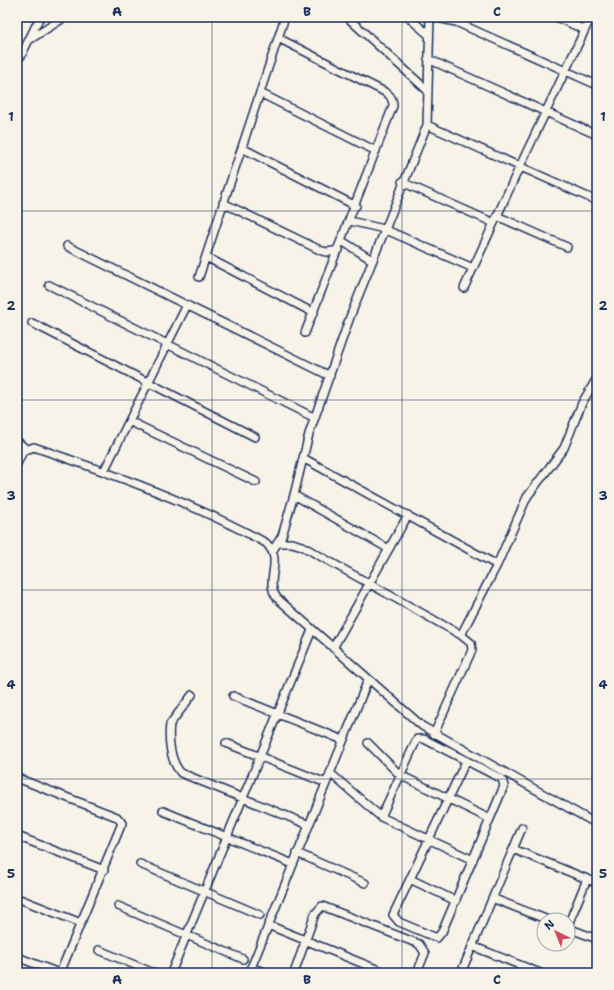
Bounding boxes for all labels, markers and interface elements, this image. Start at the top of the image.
text: A [112,3,122,20]
text: B [303,3,311,20]
text: C [493,3,501,20]
text: 1 [8,108,14,125]
text: 1 [600,108,606,125]
text: 2 [6,297,16,314]
text: 2 [598,297,608,314]
text: 3 [6,487,16,504]
text: 3 [598,487,608,504]
text: 4 [6,676,16,693]
text: 4 [598,676,608,693]
text: 5 [7,865,15,882]
text: 5 [599,865,607,882]
north arrow [536,912,576,952]
text: N [541,916,558,934]
text: A [112,971,122,988]
text: B [303,971,311,988]
text: C [493,971,501,988]

